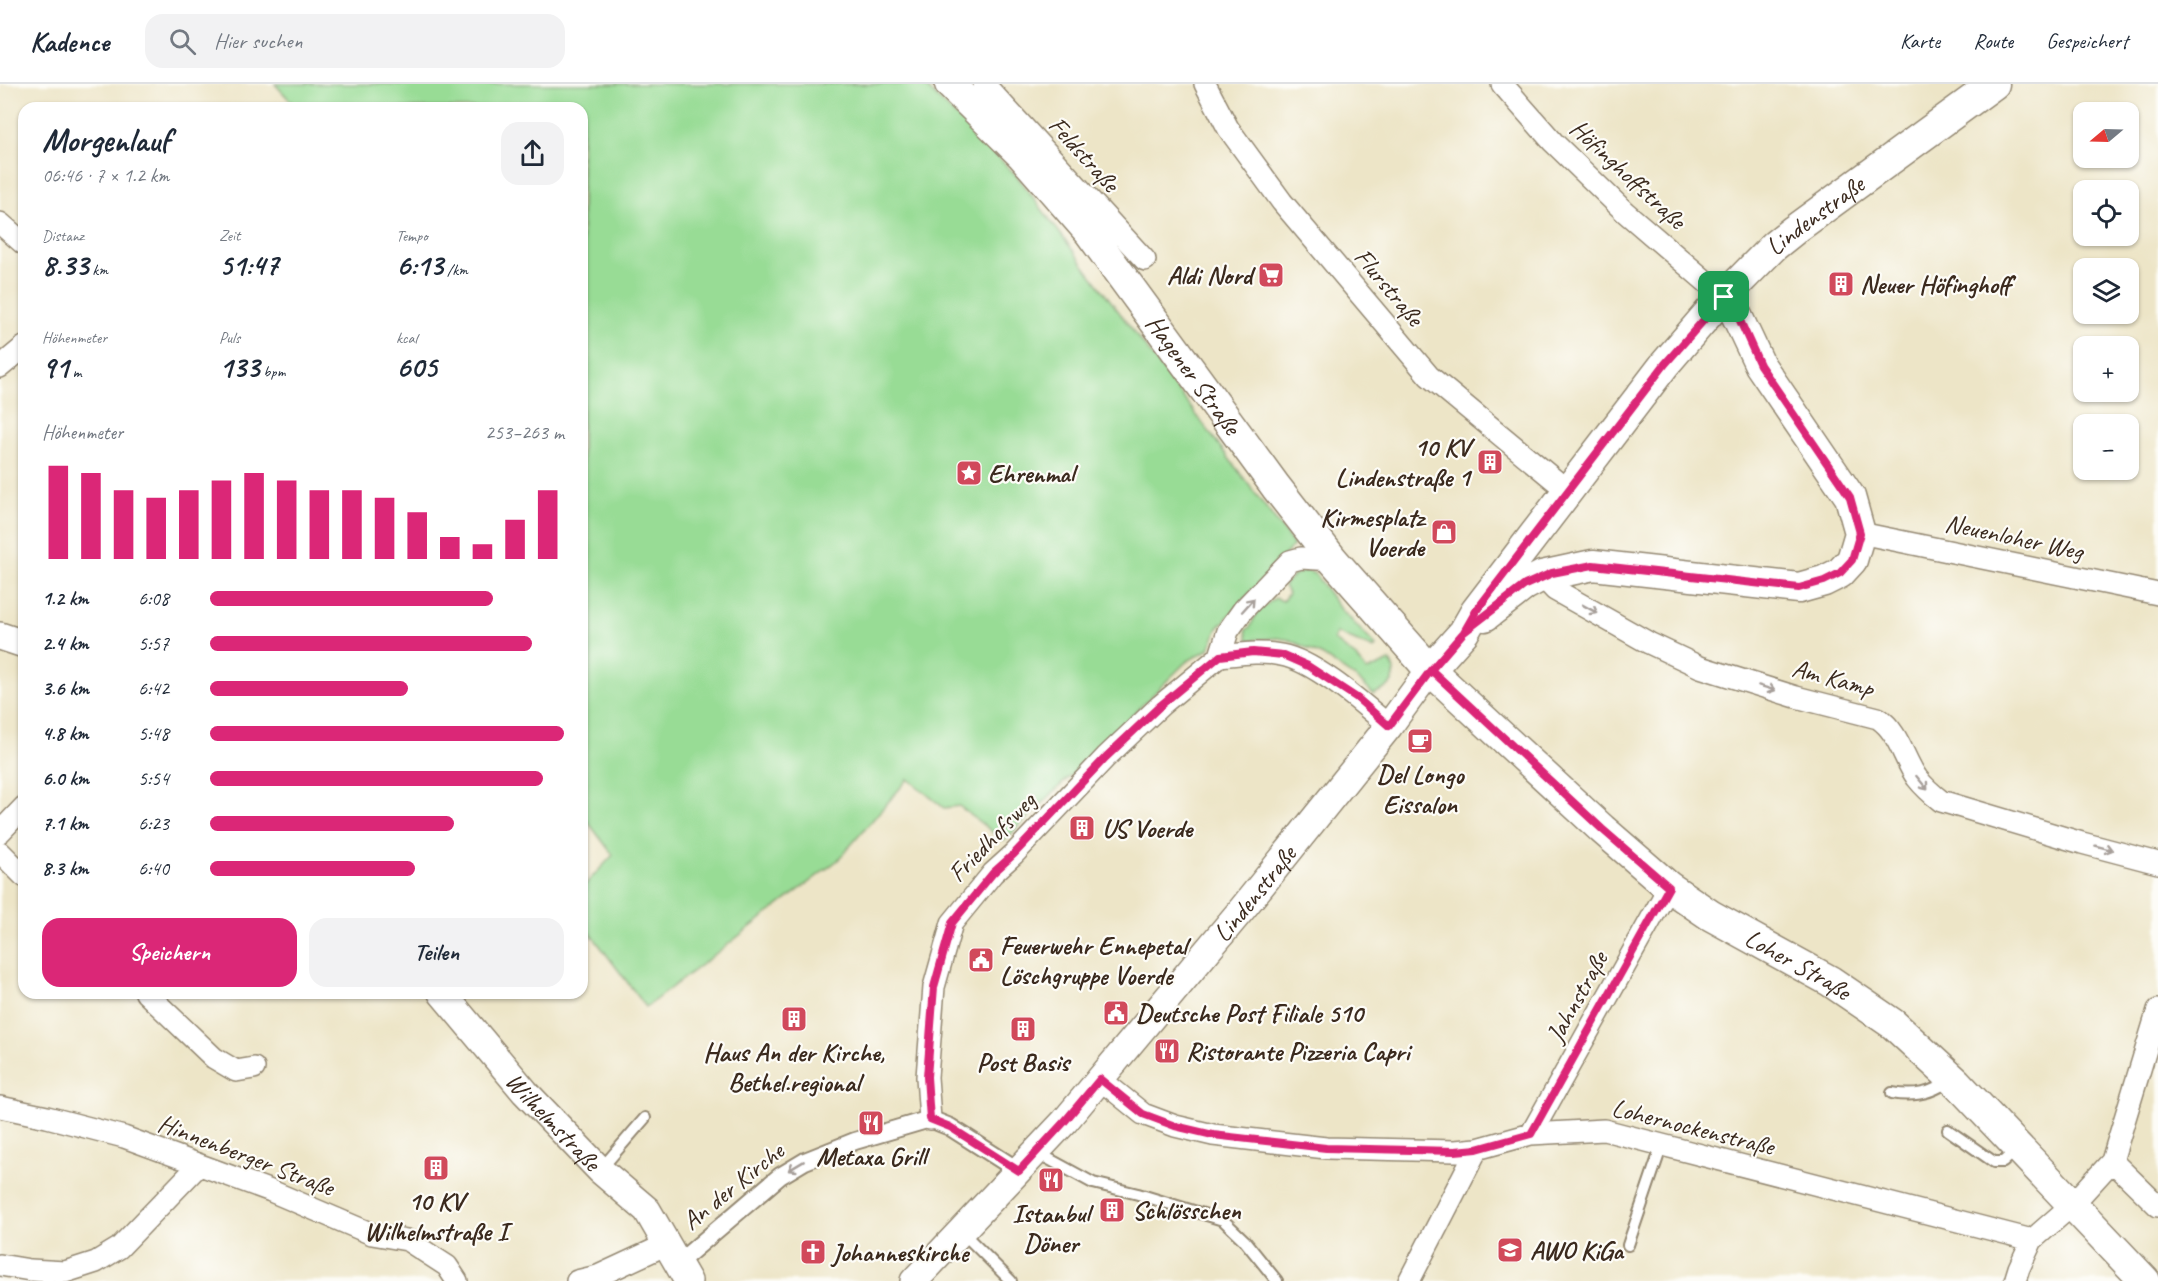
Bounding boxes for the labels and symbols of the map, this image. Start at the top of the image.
north arrow [2073,102,2139,168]
street label: Feldstraße [1041,109,1128,201]
street label: Höfinghoffstraße [1563,112,1695,238]
street label: Lindenstraße [1758,166,1873,262]
street label: Flurstraße [1347,241,1433,335]
place label: Aldi Nord [1167,259,1257,292]
supermarket icon: Aldi Nord [1256,260,1286,290]
place label: Neuer Höfinghoff [1860,268,2017,301]
building icon: Neuer Höfinghoff [1826,269,1856,299]
pin [1698,271,1749,322]
street label: Hagener Straße [1139,308,1250,443]
place label: 10 KV Lindenstraße 1 [1336,431,1476,494]
building icon: 10 KV Lindenstraße 1 [1475,447,1505,477]
place label: Ehrenmal [988,457,1079,490]
place icon: Ehrenmal [954,458,984,488]
place label: Kirmesplatz Voerde [1320,501,1427,564]
street label: Neuenloher Weg [1942,506,2088,568]
shop icon: Kirmesplatz Voerde [1429,517,1459,547]
one-way arrow [1241,598,1255,613]
one-way arrow [1581,603,1598,615]
street label: Am Kamp [1789,651,1879,705]
one-way arrow [1757,683,1776,694]
cafe icon: Del Longo Eissalon [1405,726,1435,756]
place label: Del Longo Eissalon [1377,758,1465,821]
one-way arrow [1916,775,1929,791]
street label: Friedhofsweg [941,784,1044,889]
place label: US Voerde [1102,812,1195,845]
building icon: US Voerde [1067,813,1097,843]
street label: Lindenstraße [1205,837,1305,948]
one-way arrow [2094,843,2113,855]
street label: Loher Straße [1739,921,1860,1009]
place label: Feuerwehr Ennepetal Löschgruppe Voerde [1000,929,1192,992]
street label: Jahnstraße [1538,944,1617,1050]
public building icon: Feuerwehr Ennepetal Löschgruppe Voerde [966,945,996,975]
place label: Deutsche Post Filiale 510 [1136,997,1365,1030]
public building icon: Deutsche Post Filiale 510 [1101,998,1131,1028]
building icon: Haus An der Kirche, Bethel.regional [779,1004,809,1034]
building icon: Post Basis [1008,1014,1038,1044]
place label: Ristorante Pizzeria Capri [1186,1035,1413,1068]
place label: Haus An der Kirche, Bethel.regional [703,1036,885,1099]
restaurant icon: Ristorante Pizzeria Capri [1152,1036,1182,1066]
place label: Post Basis [977,1046,1072,1079]
street label: Wilhelmstraße [499,1065,610,1180]
street label: Lohernockenstraße [1609,1091,1780,1164]
street label: Hinnenberger Straße [153,1106,341,1205]
restaurant icon: Metaxa Grill [856,1108,886,1138]
street label: An der Kirche [675,1134,792,1237]
place label: Metaxa Grill [816,1140,930,1173]
building icon: 10 KV Wilhelmstraße I [421,1153,451,1183]
one-way arrow [788,1161,805,1173]
restaurant icon: Istanbul Döner [1036,1165,1066,1195]
place label: 10 KV Wilhelmstraße I [364,1185,514,1248]
place label: Schlösschen [1132,1194,1242,1227]
building icon: Schlösschen [1097,1195,1127,1225]
place label: Istanbul Döner [1012,1197,1094,1260]
place label: AWO KiGa [1530,1234,1625,1267]
school or university icon: AWO KiGa [1495,1235,1525,1265]
place label: Johanneskirche [830,1236,971,1269]
church icon: Johanneskirche [798,1237,828,1267]

